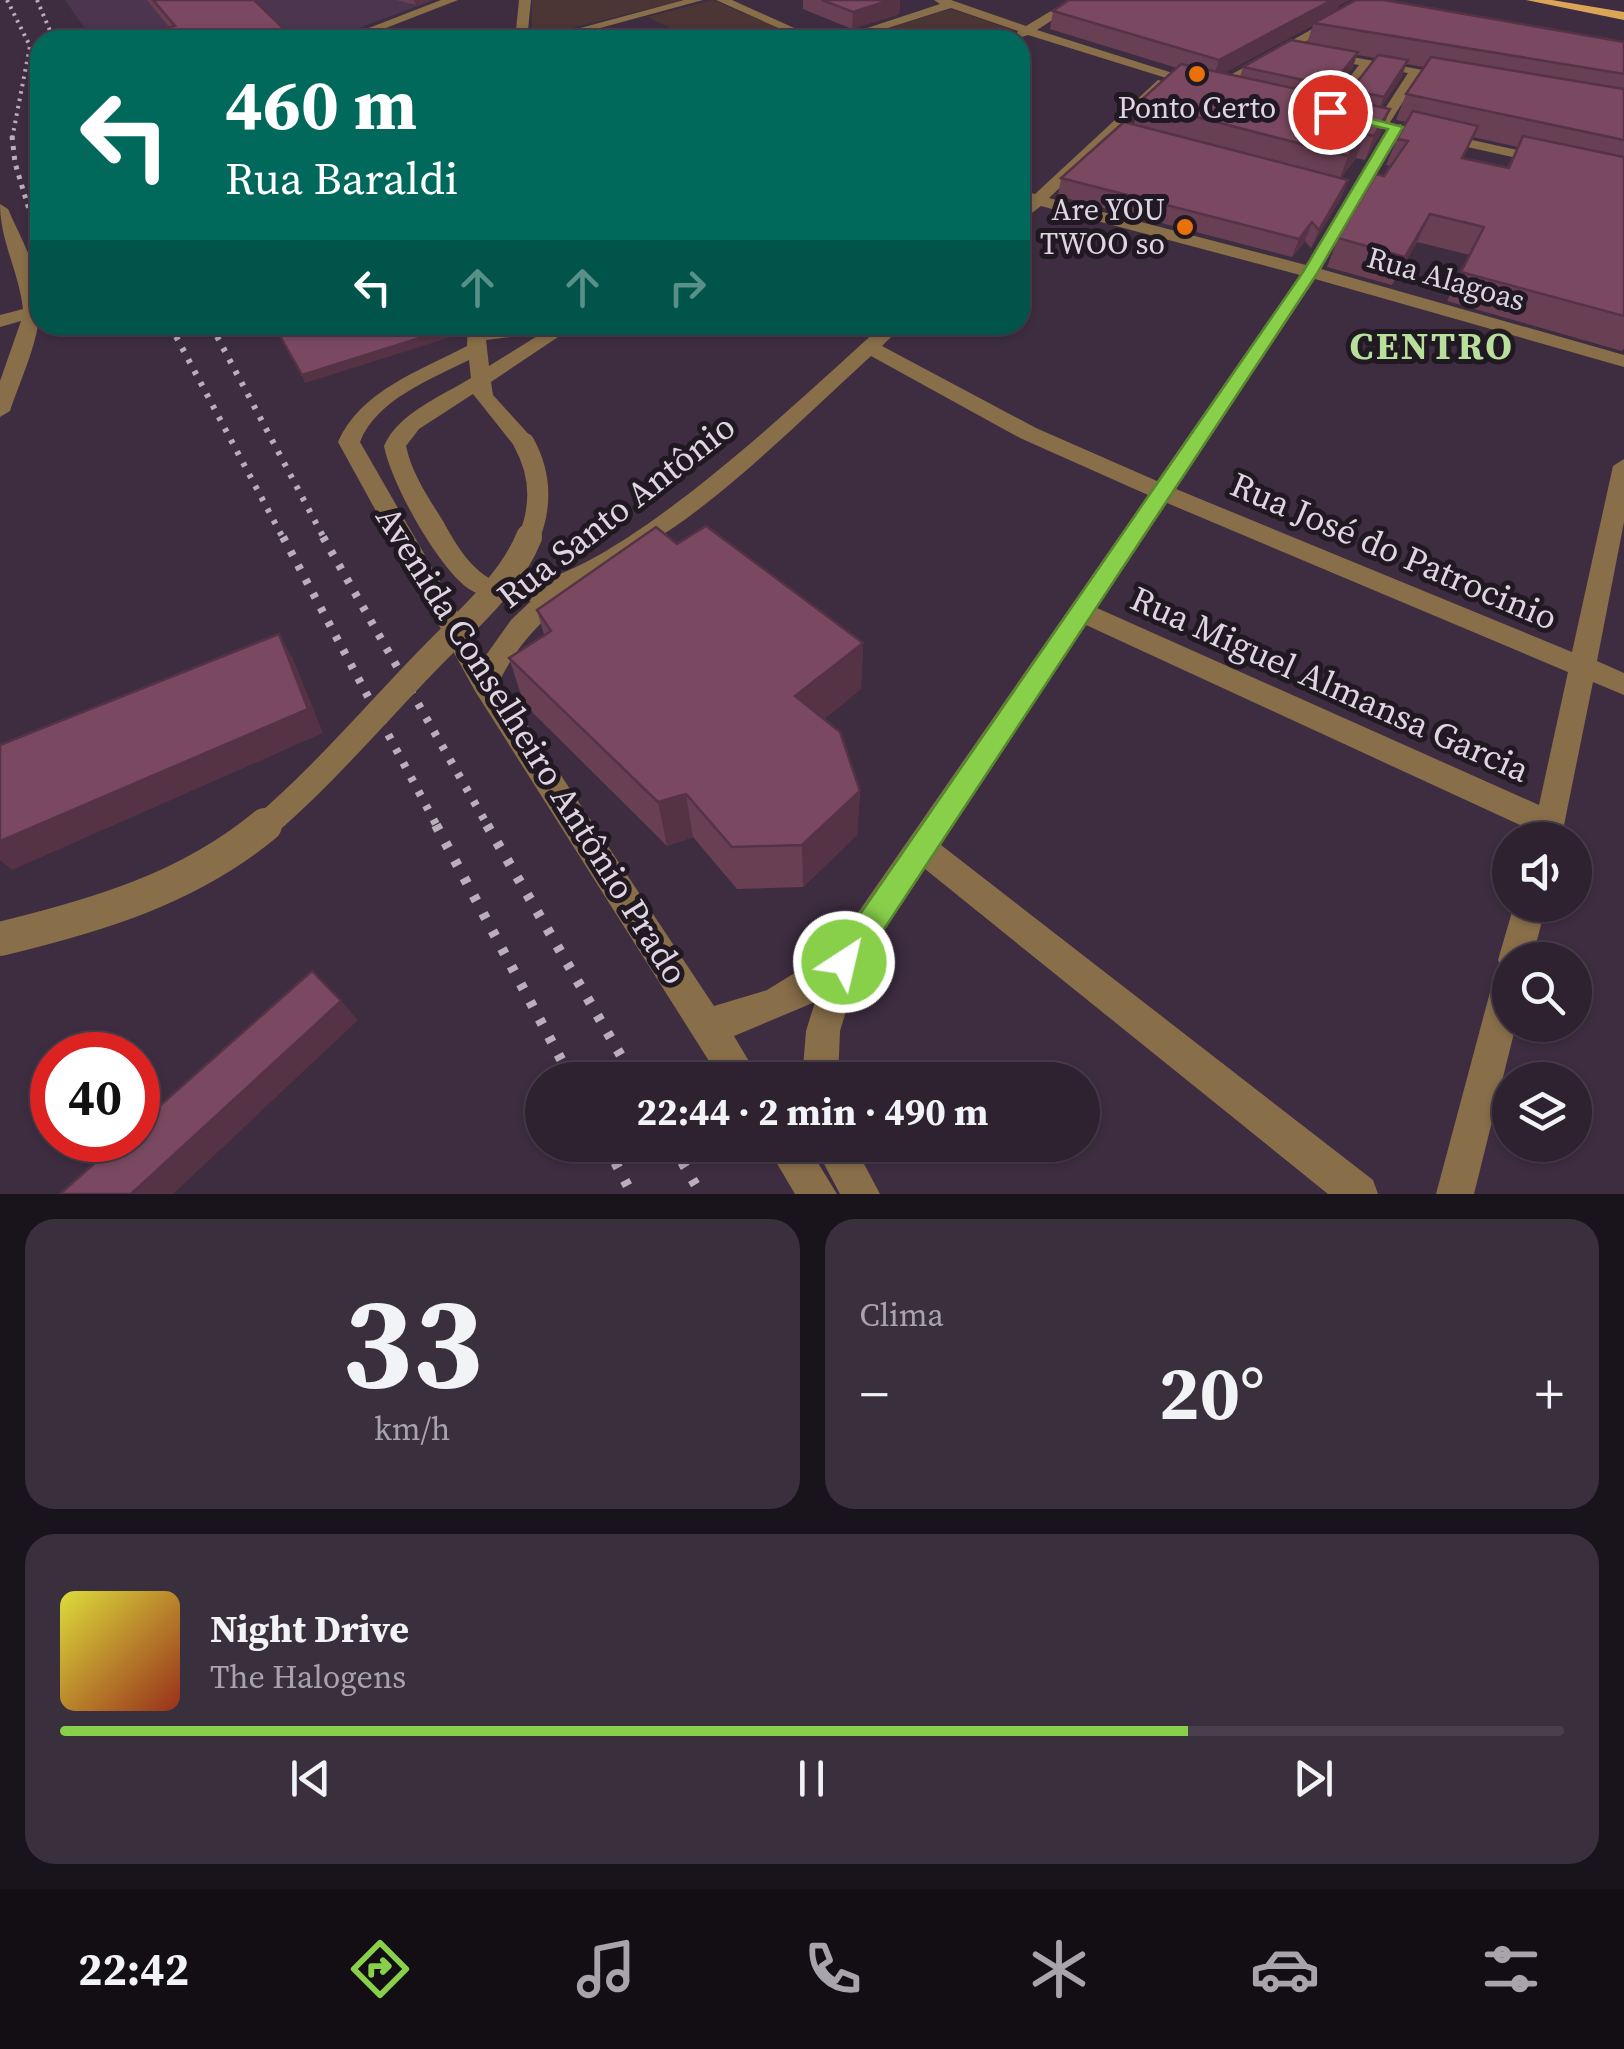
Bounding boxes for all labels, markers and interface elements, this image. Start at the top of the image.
text: 460 m [225,56,417,152]
marker: Ponto Certo [1186,63,1208,85]
icon: left [60,70,190,200]
pin [1288,70,1373,155]
icon: arrive [1303,85,1358,140]
place label: Ponto Certo [1118,87,1276,128]
text: Rua Baraldi [225,147,458,209]
place label: Are YOU TWOO so [1040,189,1165,264]
marker: Are YOU TWOO so [1174,216,1196,238]
street label: Rua Alagoas [1362,236,1530,321]
icon: left [345,260,400,315]
icon: ahead [450,260,505,315]
icon: ahead [555,260,610,315]
icon: right [660,260,715,315]
district label: CENTRO [1350,320,1514,372]
street label: Rua Santo Antônio [487,403,745,619]
street label: Rua José do Patrocinio [1223,460,1565,642]
street label: Avenida Conselheiro Antônio Prado [365,497,699,993]
street label: Rua Miguel Almansa Garcia [1123,574,1537,794]
map controls [1492,822,1592,1162]
button: sound [1492,822,1592,922]
position arrow [792,910,896,1014]
button: search [1492,942,1592,1042]
speed limit sign: 40 [30,1032,160,1162]
button: layers [1492,1062,1592,1162]
text: 22:44 · 2 min · 490 m [636,1086,989,1138]
text: 33 [342,1252,483,1431]
text: Clima [860,1293,944,1337]
text: 20° [1159,1341,1265,1444]
text: − [860,1356,889,1431]
text: + [1535,1356,1564,1431]
text: km/h [374,1407,450,1451]
text: Night Drive [210,1603,409,1655]
text: The Halogens [210,1655,406,1699]
icon: previous [283,1751,338,1806]
icon: pause [784,1751,839,1806]
icon: next [1286,1751,1341,1806]
icon: directions [345,1934,415,2004]
icon: music [571,1934,641,2004]
icon: phone [798,1934,868,2004]
icon: climate [1024,1934,1094,2004]
icon: car [1250,1934,1320,2004]
icon: filters [1476,1934,1546,2004]
text: 22:42 [78,1938,189,2000]

